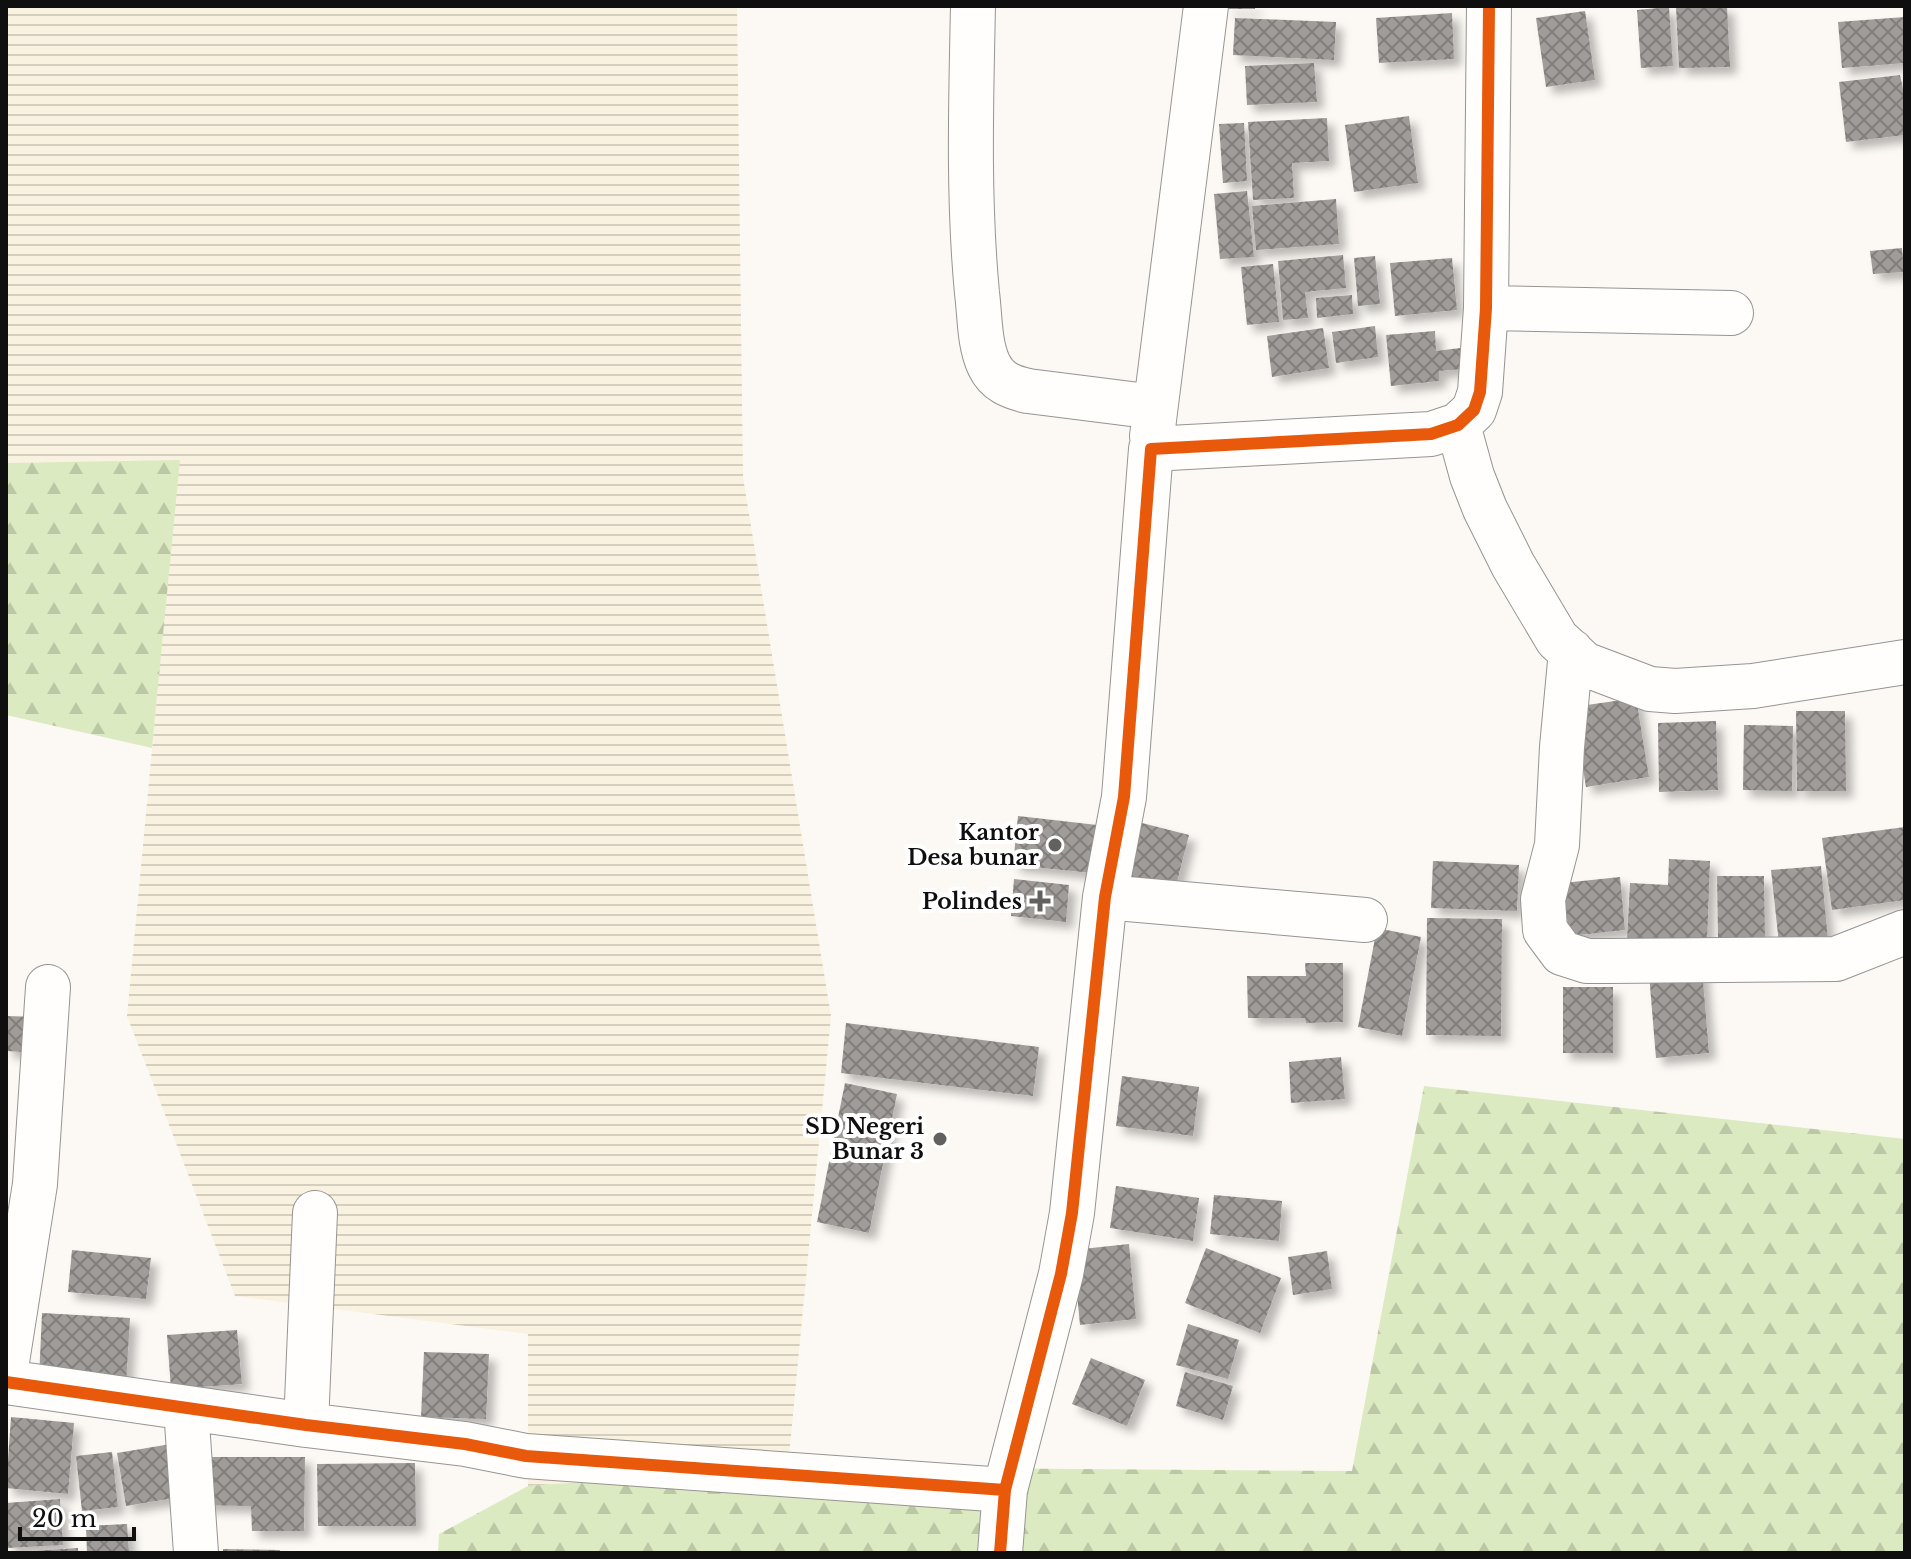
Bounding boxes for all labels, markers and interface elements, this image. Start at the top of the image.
place label: Kantor Desa bunar [907,819,1039,871]
marker: Kantor Desa bunar [1046,836,1064,854]
place label: Polindes [922,888,1022,915]
marker: Polindes [1029,890,1051,912]
place label: SD Negeri Bunar 3 [805,1113,924,1165]
marker: SD Negeri Bunar 3 [931,1130,949,1148]
scale bar [20,1491,134,1541]
text: 20 m [32,1504,97,1533]

